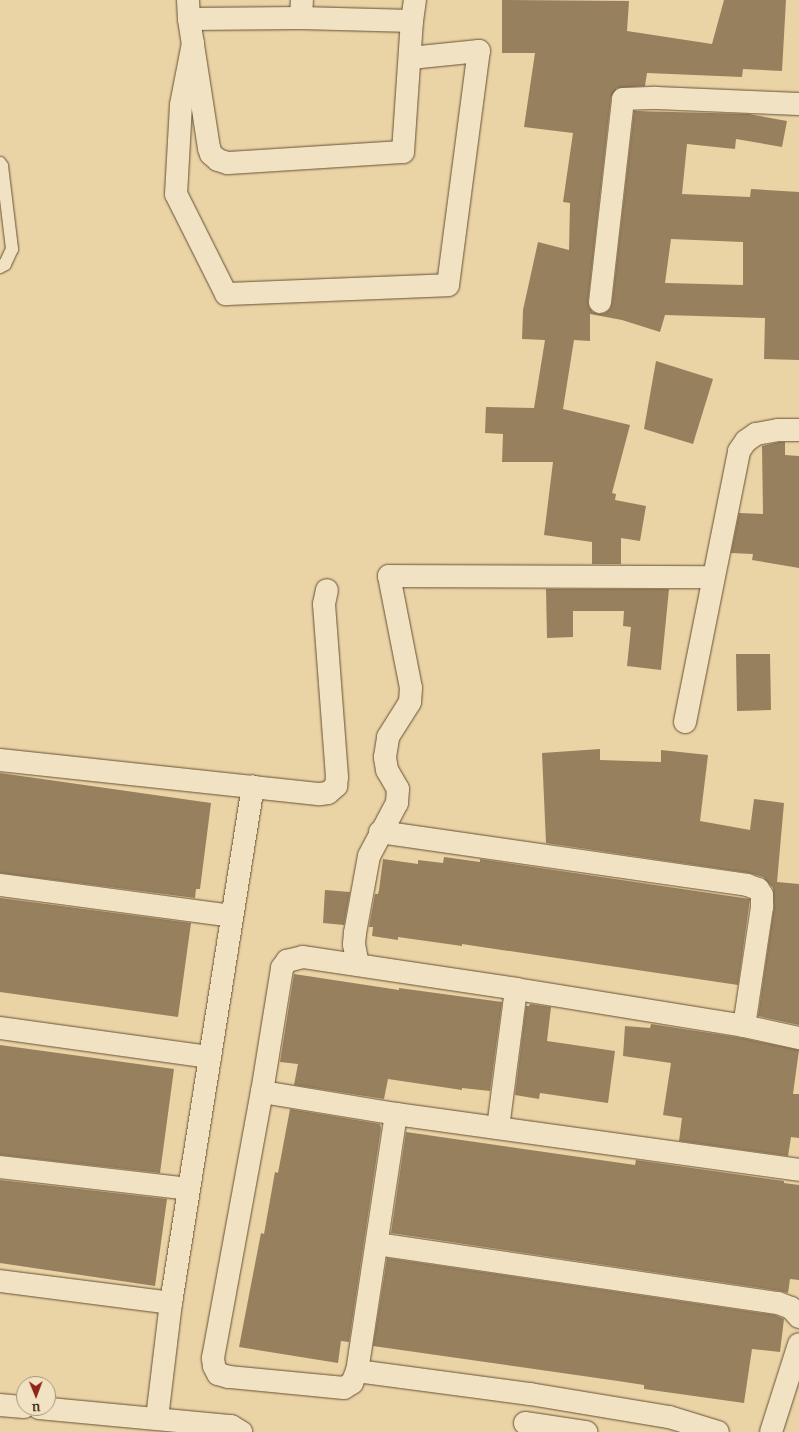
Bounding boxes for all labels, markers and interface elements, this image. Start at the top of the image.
north arrow [16,1376,56,1416]
text: U [32,1401,41,1414]

